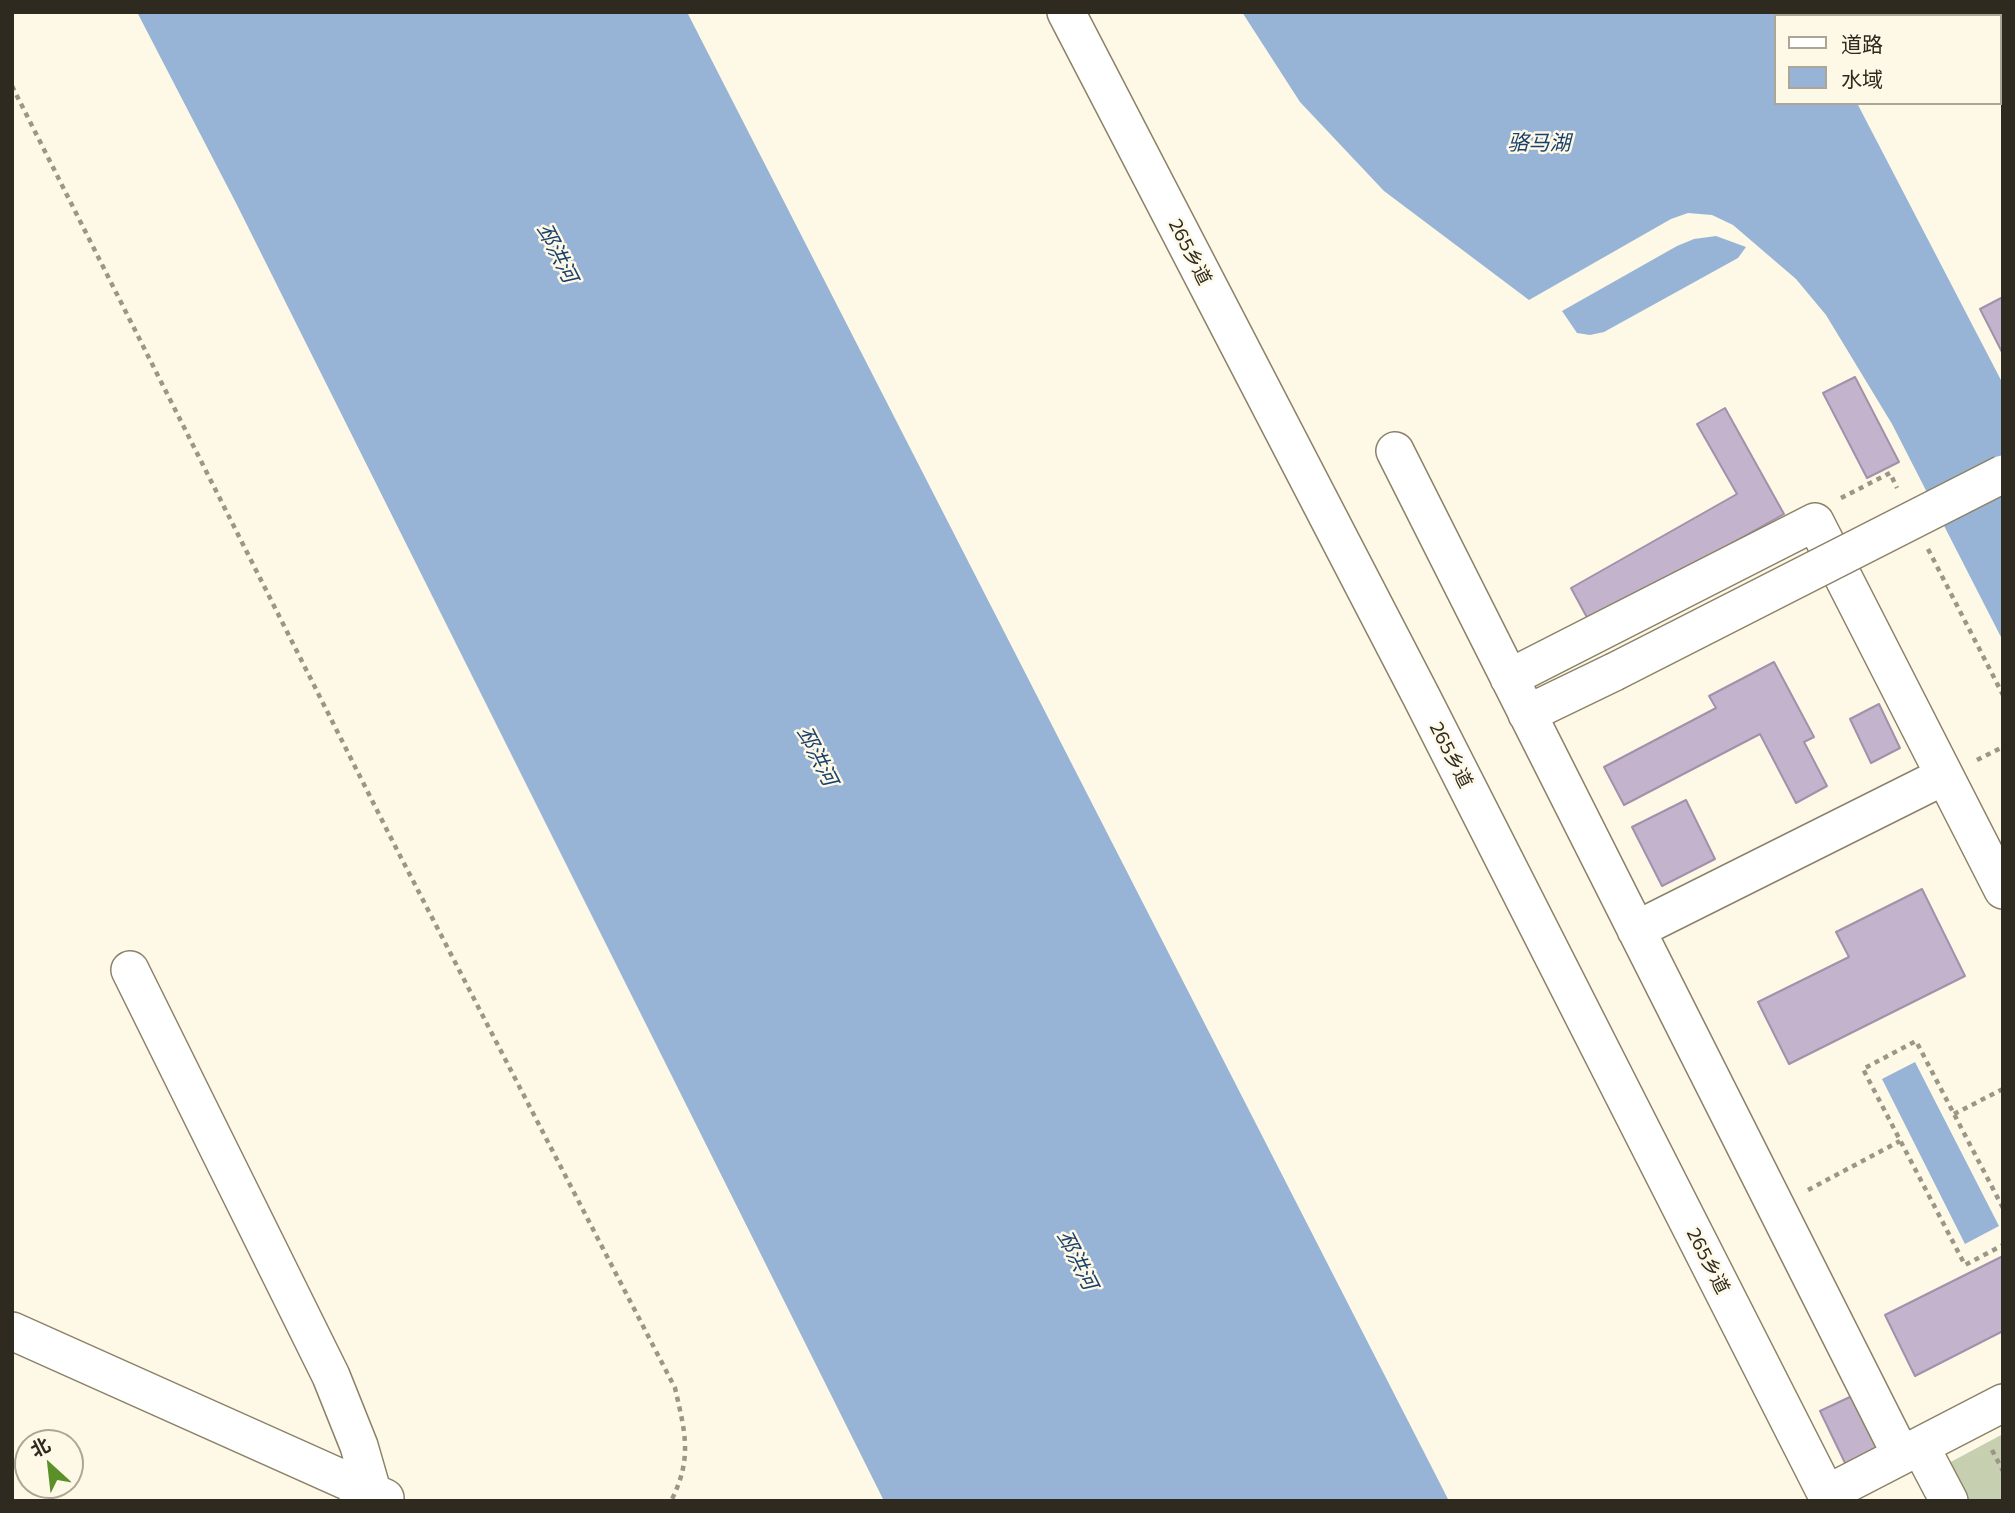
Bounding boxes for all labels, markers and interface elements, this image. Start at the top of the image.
legend [1773,14,2001,105]
text: 道路 [1841,31,1883,56]
text: 水域 [1841,66,1883,91]
water label: 骆马湖 [1508,130,1570,156]
street label: 265乡道 [1164,215,1216,289]
water label: 邳洪河 [531,219,583,287]
street label: 265乡道 [1425,718,1477,792]
water label: 邳洪河 [791,722,843,790]
street label: 265乡道 [1682,1224,1734,1298]
water label: 邳洪河 [1051,1226,1103,1294]
north arrow [14,1429,84,1499]
text: 北 [26,1432,54,1461]

